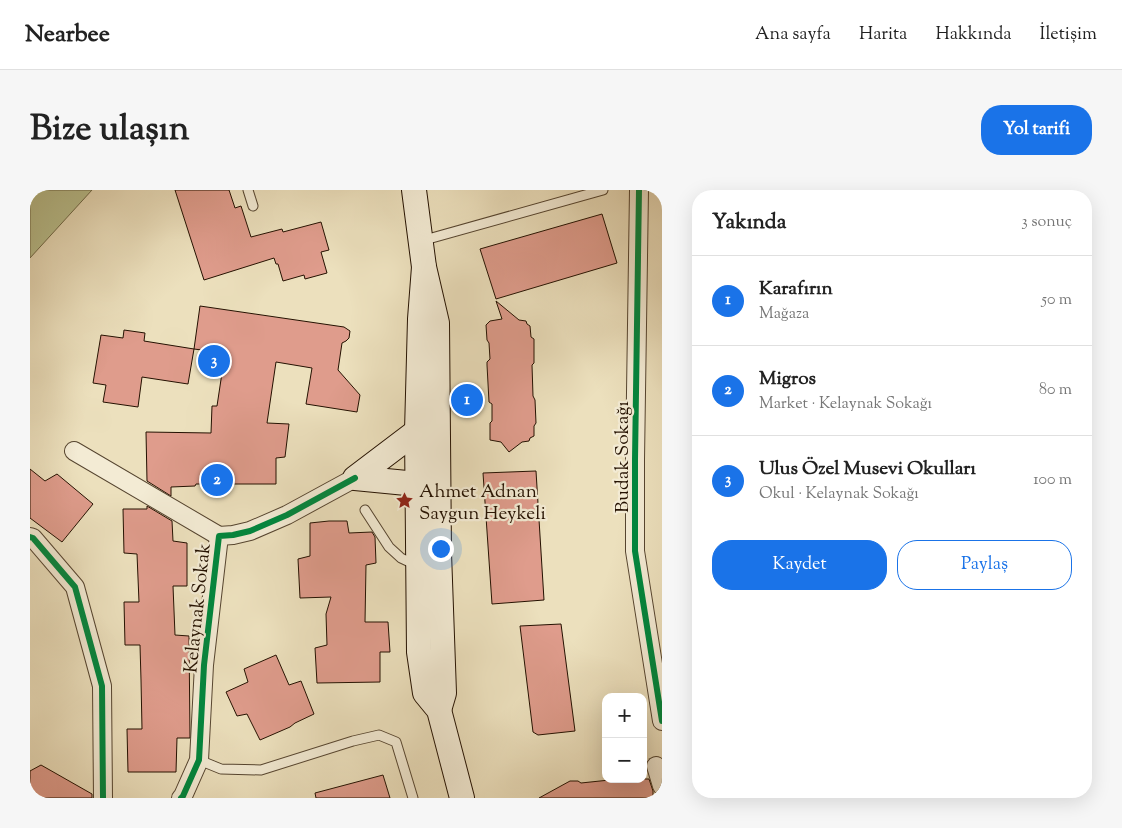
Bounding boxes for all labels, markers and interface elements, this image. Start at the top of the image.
text: Nearbee [25,18,110,52]
text: Ana sayfa [755,22,831,48]
text: Harita [859,22,907,48]
text: Hakkında [935,22,1012,48]
text: İletişim [1040,22,1097,48]
text: Bize ulaşın [30,105,189,156]
button: Yol tarifi [981,105,1092,155]
text: Yakında [712,208,786,238]
text: 3 sonuç [1021,211,1072,234]
text: Karafırın [759,276,833,303]
text: 1 [725,289,731,312]
text: 50 m [1041,289,1072,312]
text: Mağaza [759,303,809,326]
pin: 3 [198,342,230,380]
text: Migros [759,366,816,393]
text: 2 [724,379,732,402]
text: 80 m [1039,379,1072,402]
pin: 1 [451,381,483,419]
text: Market · Kelaynak Sokağı [759,393,932,416]
street label: Budak Sokağı [610,401,637,513]
text: Ulus Özel Musevi Okulları [759,456,976,483]
pin: 2 [201,461,233,499]
text: 3 [725,469,731,492]
text: 100 m [1033,469,1072,492]
place label: Ahmet Adnan Saygun Heykeli [419,479,546,528]
text: Okul · Kelaynak Sokağı [759,483,919,506]
place icon: Ahmet Adnan Saygun Heykeli [395,491,415,511]
your location [428,536,454,562]
button: Kaydet [712,540,887,590]
button: Paylaş [897,540,1072,590]
street label: Kelaynak Sokak [178,541,219,675]
map controls [602,693,647,783]
button: + [602,693,647,738]
button: − [602,738,647,783]

